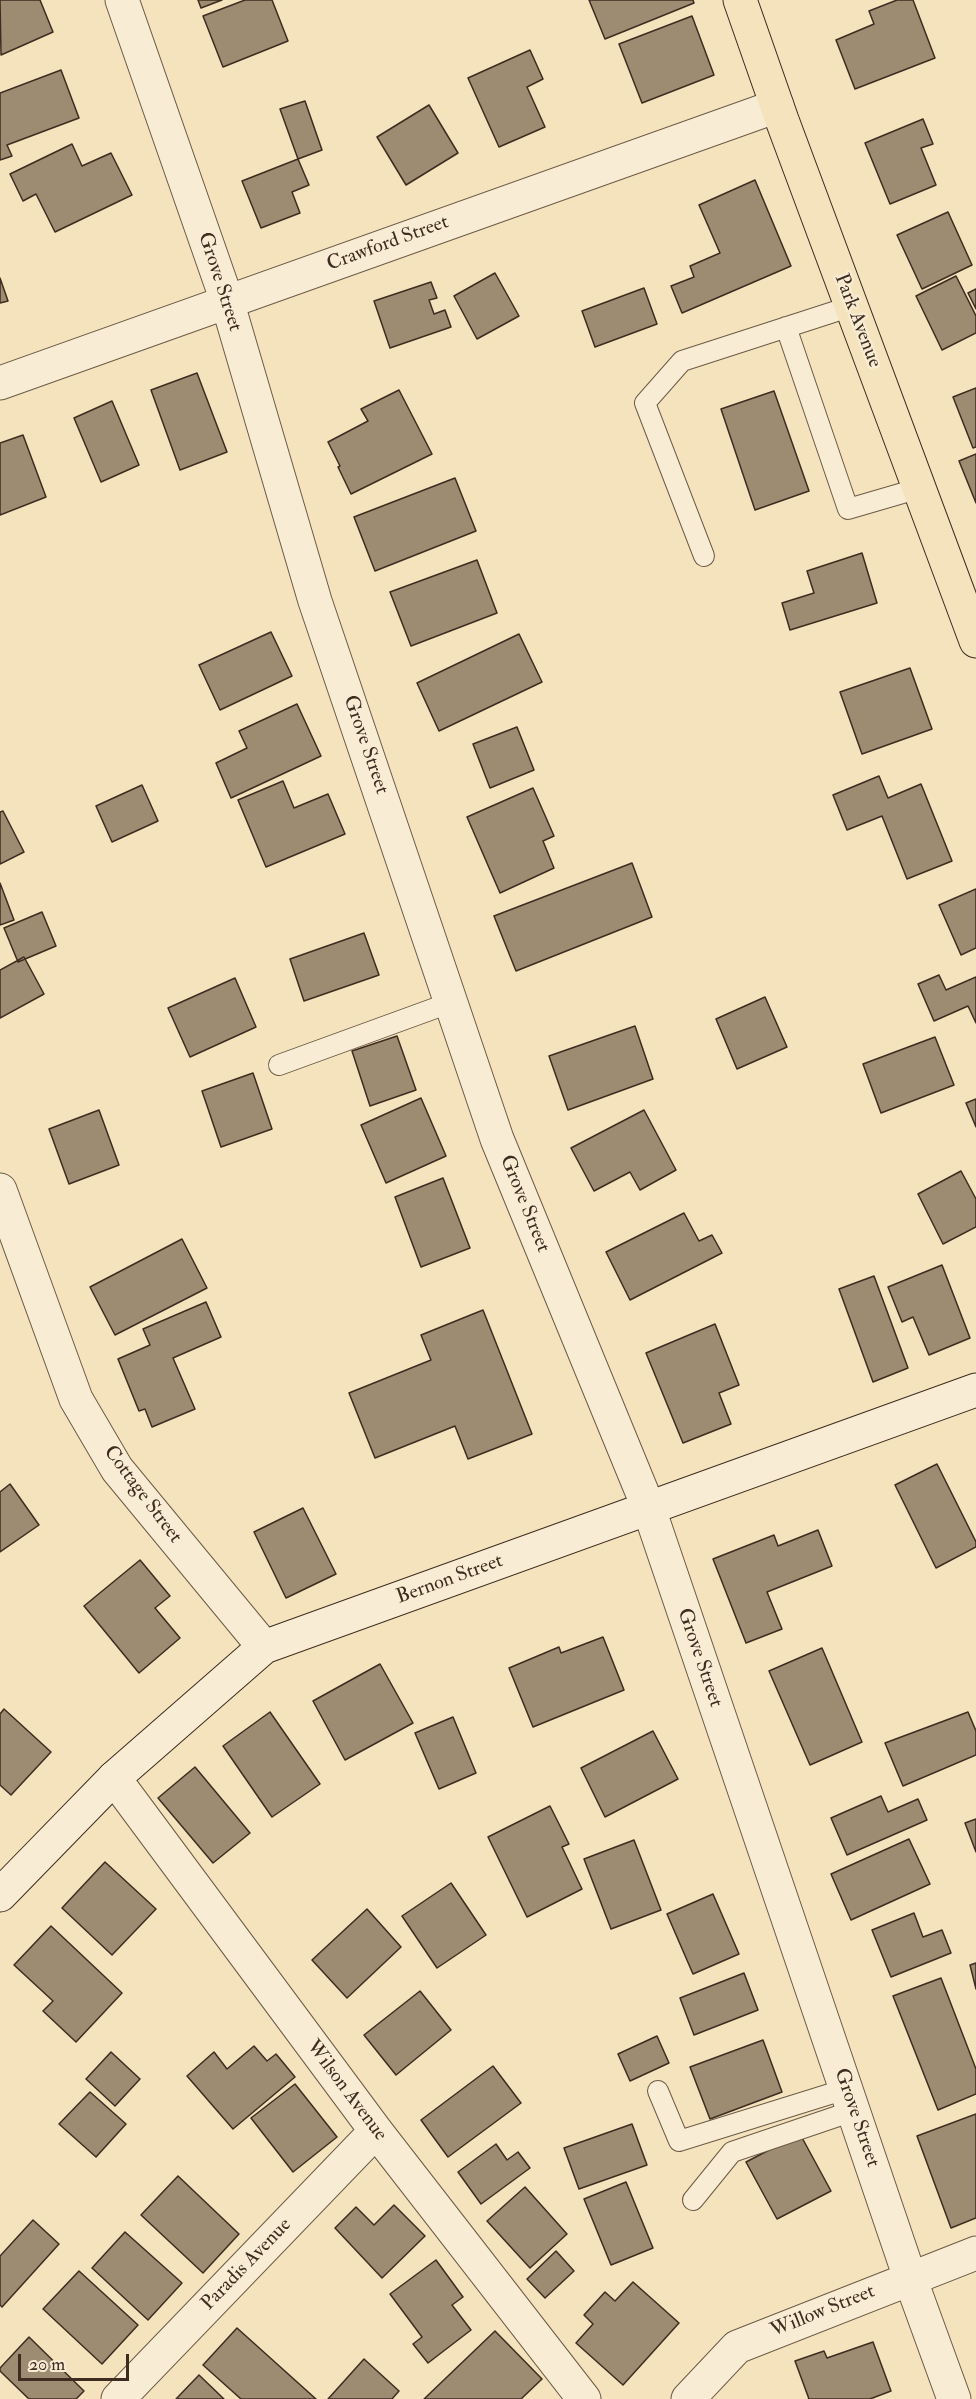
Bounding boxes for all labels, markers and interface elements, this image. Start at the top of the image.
street label: Crawford Street [324,211,452,277]
street label: Grove Street [192,229,246,335]
street label: Park Avenue [828,271,886,371]
street label: Grove Street [337,692,393,798]
street label: Grove Street [494,1152,554,1256]
street label: Cottage Street [97,1441,187,1549]
street label: Bernon Street [393,1550,507,1610]
street label: Grove Street [671,1605,727,1711]
street label: Wilson Avenue [300,2036,392,2146]
street label: Grove Street [828,2065,884,2171]
street label: Paradis Avenue [197,2214,297,2316]
street label: Willow Street [767,2280,879,2344]
scale bar [21,2342,132,2380]
text: 20 m [29,2353,65,2376]

